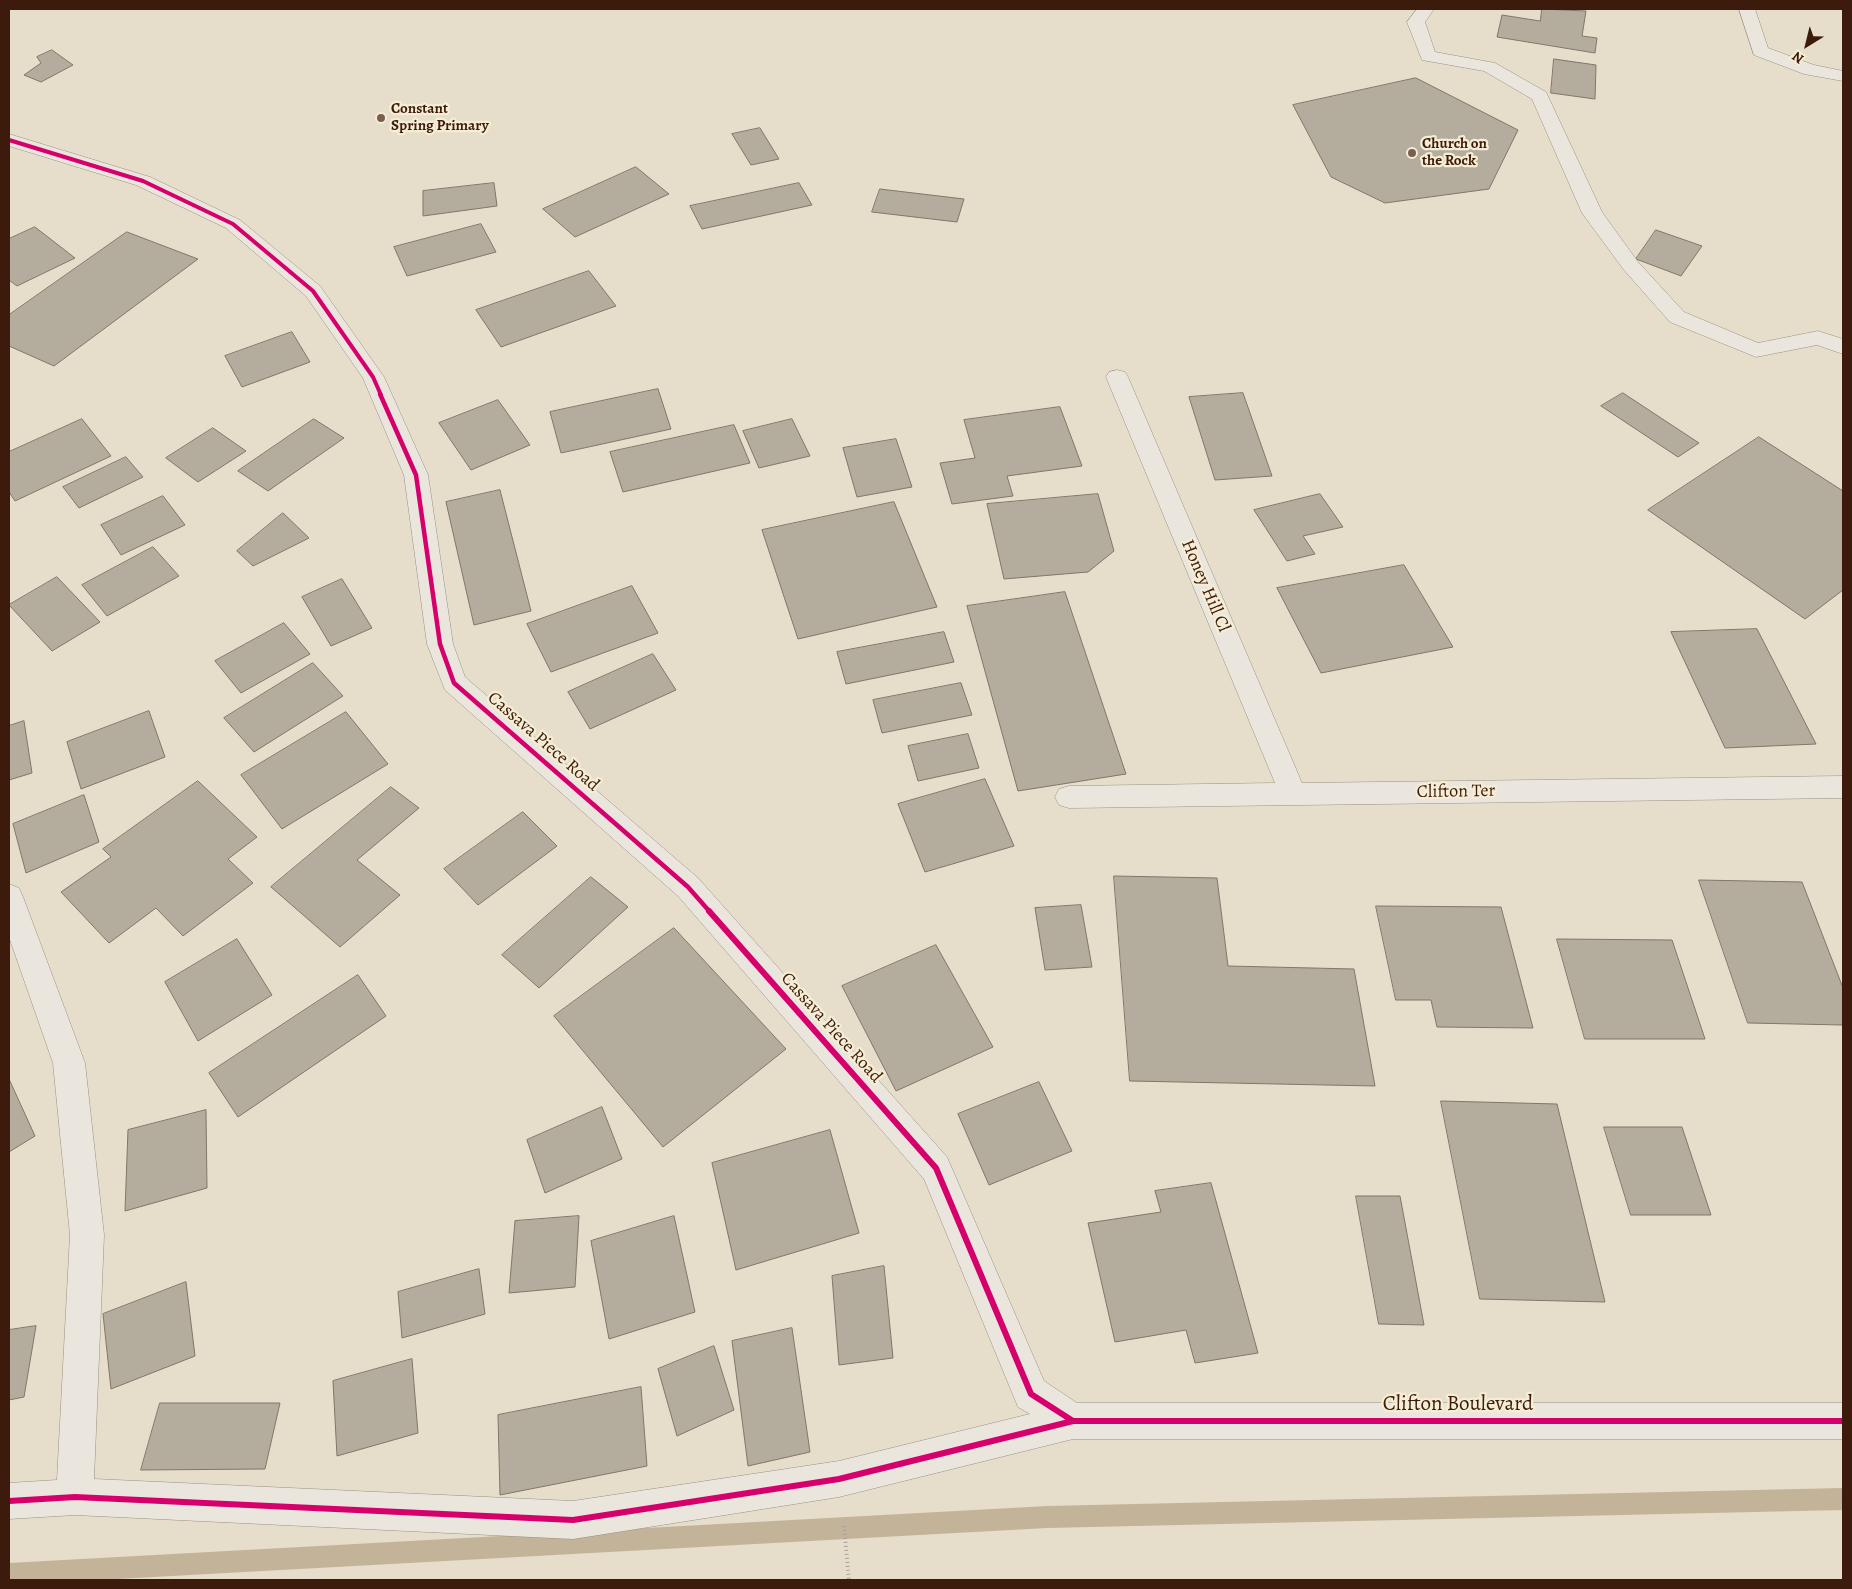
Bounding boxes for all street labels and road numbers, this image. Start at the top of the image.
street label: Honey Hill Cl [1176,537,1234,635]
street label: Cassava Piece Road [483,688,603,796]
street label: Clifton Ter [1417,781,1495,803]
street label: Cassava Piece Road [776,968,886,1088]
street label: Clifton Boulevard [1383,1392,1533,1418]

